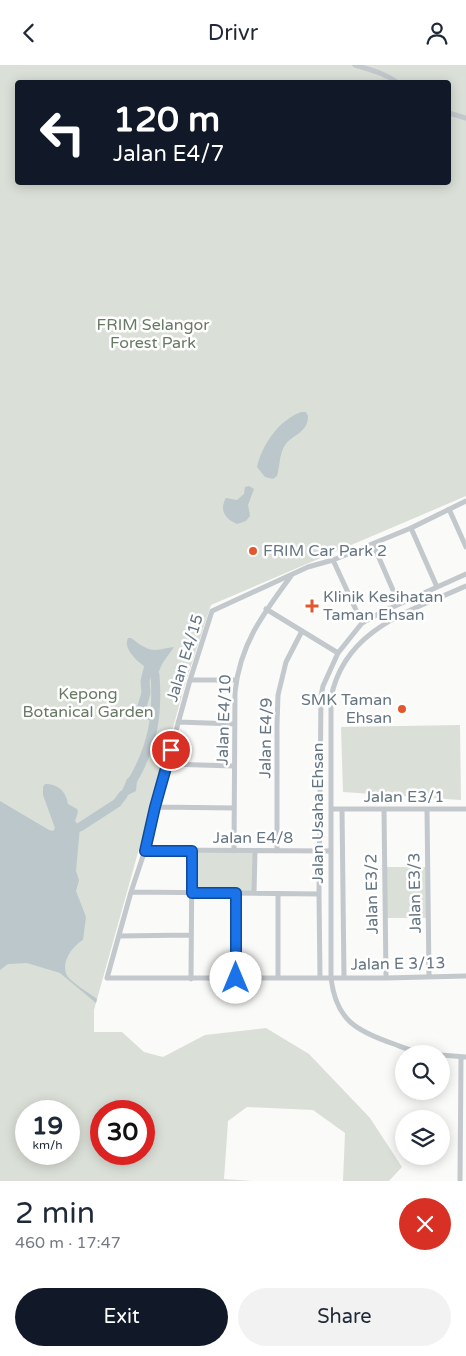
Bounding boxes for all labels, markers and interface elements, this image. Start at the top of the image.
icon: back [15,19,43,47]
icon: person [423,19,451,47]
text: Drivr [208,20,258,46]
text: 120 m [113,99,220,141]
icon: left [30,100,95,165]
text: Jalan E4/7 [113,141,224,167]
park label: FRIM Selangor Forest Park [97,315,210,353]
place label: FRIM Car Park 2 [263,541,387,561]
marker: FRIM Car Park 2 [247,545,259,557]
place label: Klinik Kesihatan Taman Ehsan [323,587,443,625]
marker: Klinik Kesihatan Taman Ehsan [305,599,319,613]
street label: Jalan E4/15 [162,612,208,704]
street label: Jalan E4/10 [212,674,236,766]
park label: Kepong Botanical Garden [22,684,154,722]
place label: SMK Taman Ehsan [301,690,392,728]
street label: Jalan E4/9 [255,697,277,779]
marker: SMK Taman Ehsan [396,703,408,715]
pin [150,729,192,771]
icon: arrive [157,736,185,764]
street label: Jalan Usaha Ehsan [308,742,328,884]
street label: Jalan E3/1 [364,787,444,807]
street label: Jalan E4/8 [213,828,293,848]
street label: Jalan E3/3 [404,852,426,934]
street label: Jalan E3/2 [361,853,383,935]
position arrow [209,951,261,1003]
street label: Jalan E 3/13 [350,953,446,975]
map controls [395,1045,450,1165]
button: search [395,1045,450,1100]
speed limit sign: 30 [90,1100,155,1165]
button: layers [395,1110,450,1165]
text: 19 [32,1111,63,1141]
text: km/h [32,1138,63,1152]
text: 2 min [15,1195,95,1232]
button: close [399,1198,451,1250]
text: 460 m · 17:47 [15,1233,121,1253]
button: Exit [15,1288,228,1346]
button: Share [238,1288,451,1346]

